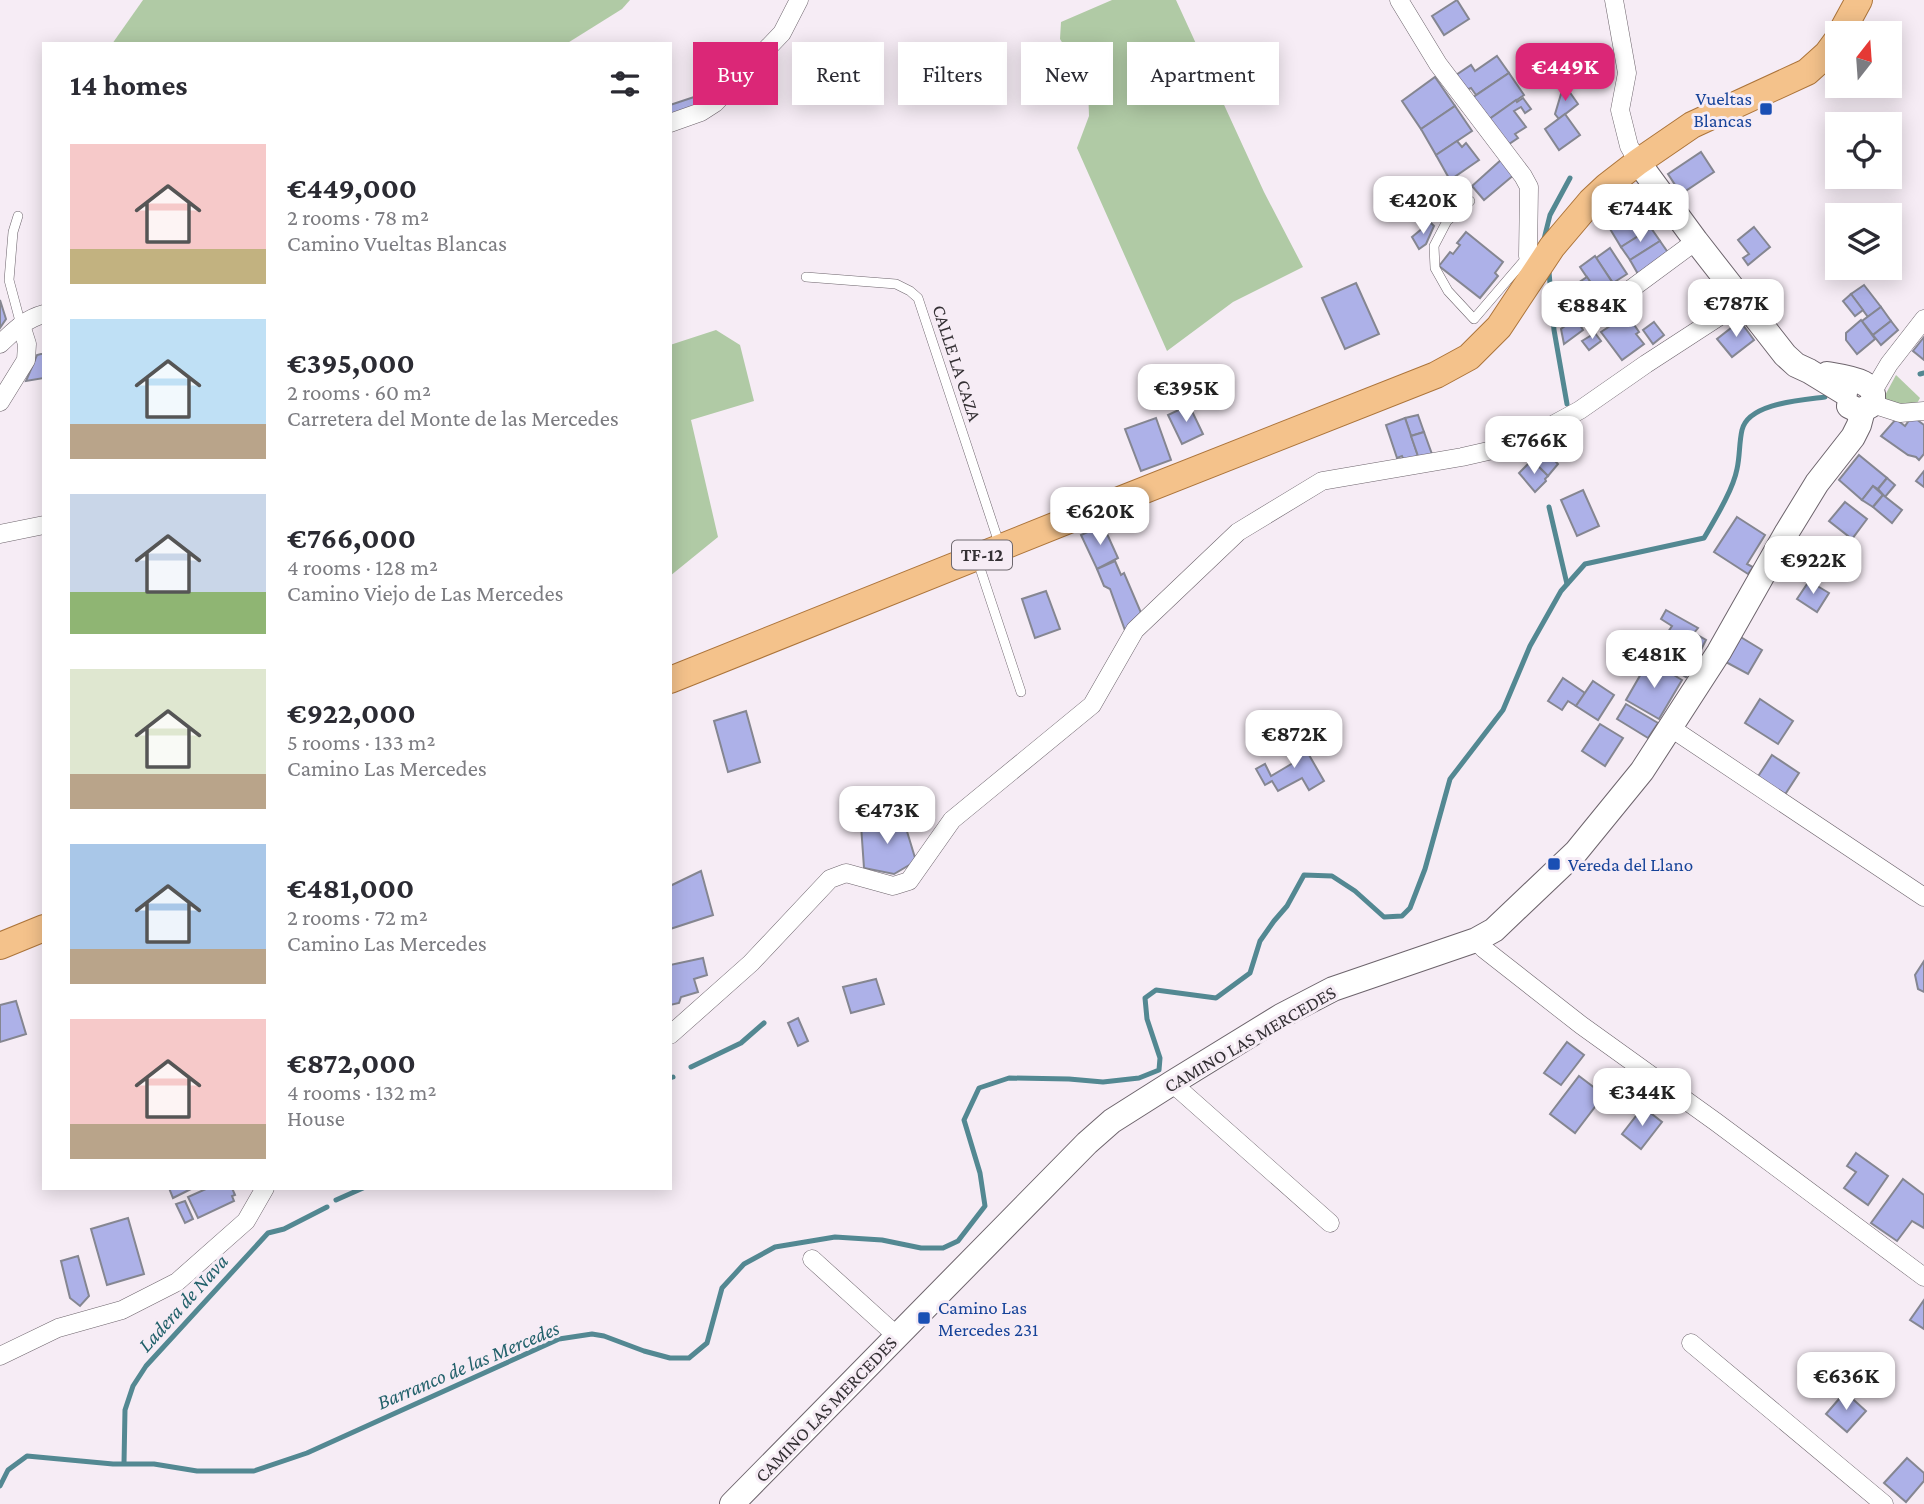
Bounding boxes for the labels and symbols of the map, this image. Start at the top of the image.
north arrow [1825,21,1902,98]
pin: €449K [1516,43,1614,103]
place label: Vueltas Blancas [1693,88,1752,131]
marker: Vueltas Blancas [1758,101,1774,117]
pin: €420K [1374,176,1472,236]
pin: €744K [1591,184,1689,244]
pin: €787K [1687,280,1785,339]
pin: €884K [1543,282,1641,341]
street label: CALLE LA CAZA [928,302,986,424]
pin: €395K [1137,364,1235,424]
pin: €766K [1485,416,1583,476]
pin: €620K [1051,488,1149,547]
pin: €922K [1764,536,1862,596]
road number: TF-12 [952,540,1012,570]
pin: €481K [1605,630,1703,690]
pin: €872K [1245,710,1343,770]
pin: €473K [838,786,936,846]
place label: Vereda del Llano [1568,854,1693,875]
marker: Vereda del Llano [1546,856,1562,872]
street label: CAMINO LAS MERCEDES [1160,981,1340,1097]
pin: €344K [1593,1068,1691,1128]
water label: Ladera de Nava [133,1249,233,1357]
place label: Camino Las Mercedes 231 [938,1297,1038,1340]
marker: Camino Las Mercedes 231 [916,1310,932,1326]
water label: Barranco de las Mercedes [373,1316,563,1414]
street label: CAMINO LAS MERCEDES [751,1332,901,1486]
pin: €636K [1797,1352,1895,1412]

